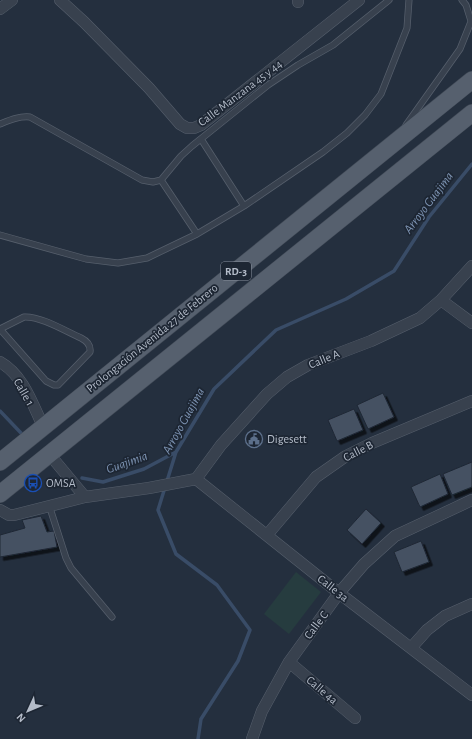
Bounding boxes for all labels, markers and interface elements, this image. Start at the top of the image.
street label: Calle Manzana 45 y 44 [196,57,285,129]
water label: Arroyo Guajima [401,170,456,237]
road number: RD-3 [221,262,251,280]
street label: Prolongación Avenida 27 de Febrero [84,281,220,395]
street label: Calle A [307,347,341,371]
street label: Calle 1 [11,376,37,408]
water label: Arroyo Guajima [160,386,208,457]
public building icon: Digesett [244,429,264,449]
place label: Digesett [267,433,307,445]
street label: Calle B [341,438,375,464]
water label: Guajimia [105,449,150,476]
bus stop icon: OMSA [23,473,43,493]
place label: OMSA [46,477,76,489]
street label: Calle 3a [315,572,351,604]
street label: Calle C [302,609,330,641]
street label: Calle 4a [304,674,340,707]
north arrow [8,691,48,731]
text: N [15,711,28,724]

